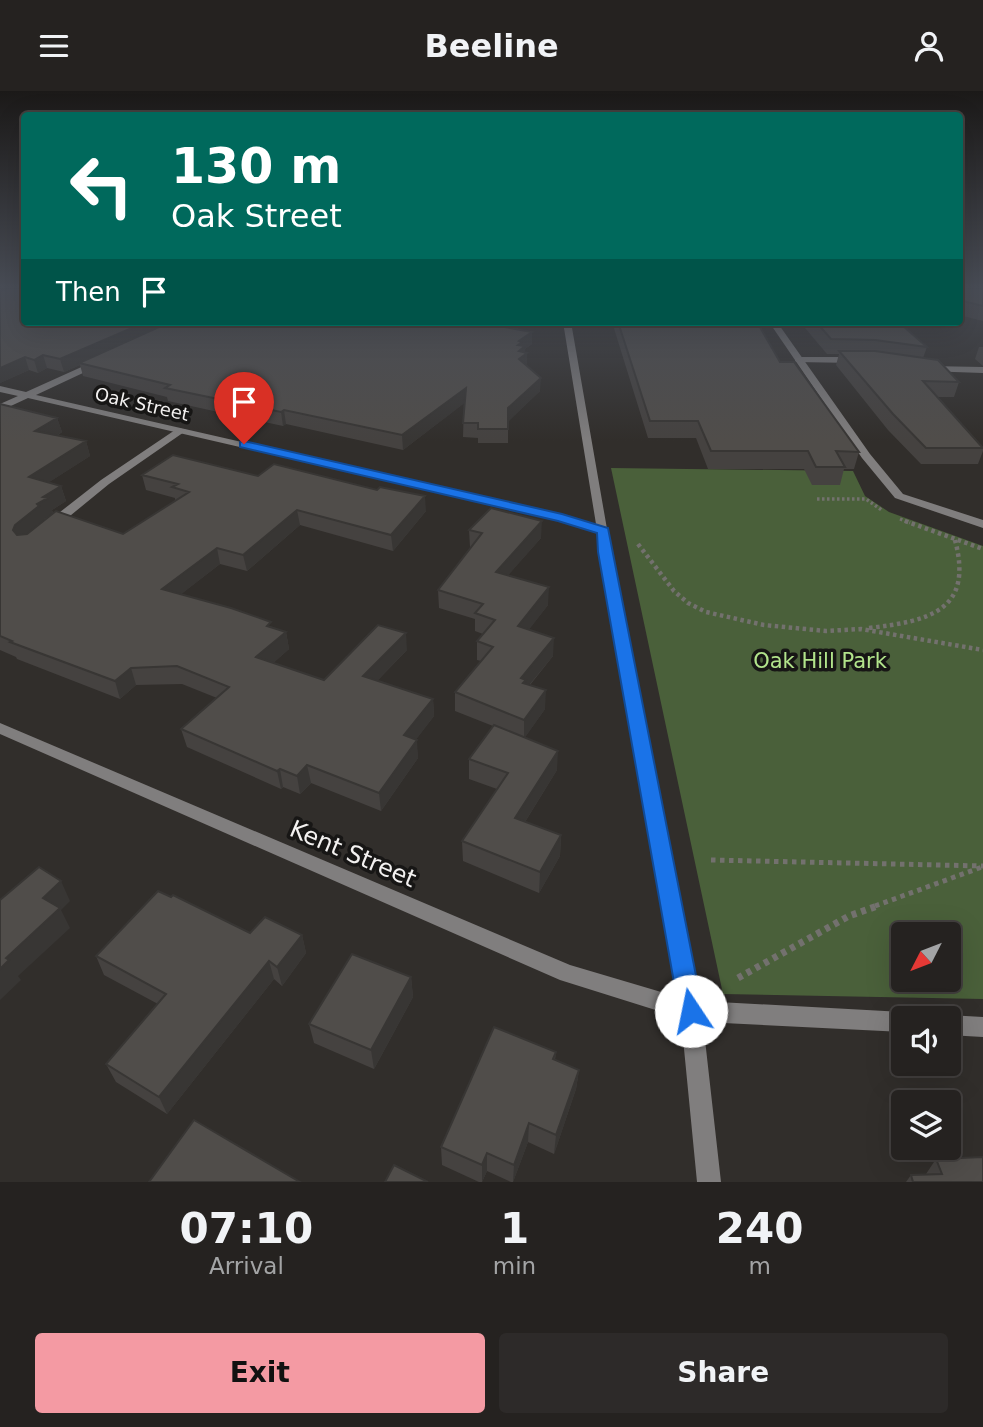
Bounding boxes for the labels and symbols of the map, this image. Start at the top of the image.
pin [214,372,274,444]
street label: Oak Street [93,383,191,425]
park label: Oak Hill Park [753,649,888,673]
street label: Kent Street [286,815,420,893]
north arrow [891,922,961,992]
position arrow [654,974,728,1048]

